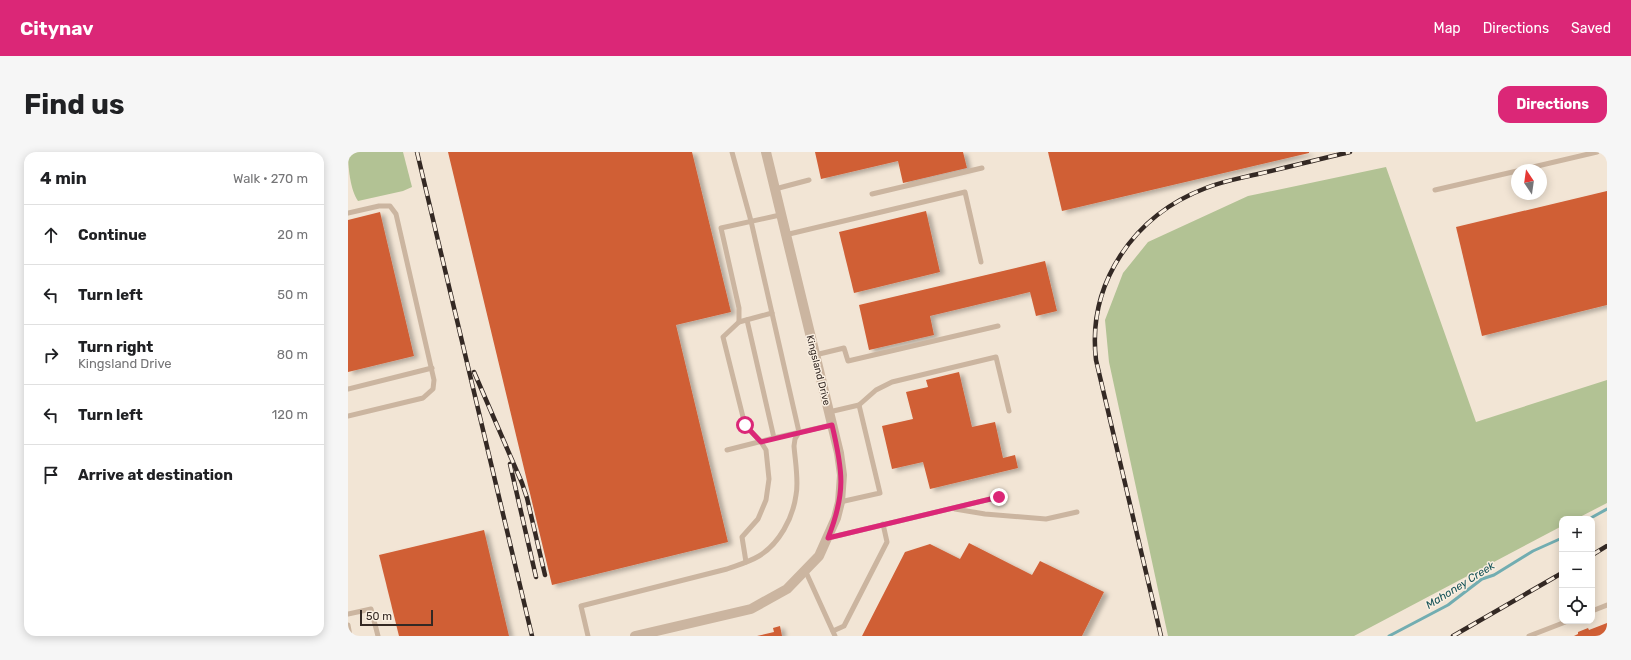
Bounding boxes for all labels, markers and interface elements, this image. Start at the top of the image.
text: Citynav [20,17,93,40]
text: Map [1434,20,1461,37]
text: Directions [1483,20,1549,37]
text: Saved [1571,20,1611,37]
button: Directions [1498,86,1607,123]
text: Find us [24,88,124,121]
north arrow [1511,164,1547,200]
text: 4 min [40,168,87,188]
text: Walk · 270 m [233,171,308,186]
icon: ahead [40,224,62,246]
text: Continue [78,226,147,244]
text: 20 m [277,227,308,242]
icon: left [40,284,62,306]
text: Turn left [78,286,143,304]
text: 50 m [277,287,308,302]
street label: Kingsland Drive [803,334,833,407]
text: Turn right [78,338,153,356]
icon: right [40,344,62,366]
text: 80 m [277,347,308,362]
text: Kingsland Drive [78,356,172,371]
icon: left [40,404,62,426]
text: Turn left [78,406,143,424]
text: 120 m [272,407,308,422]
route start [736,416,754,434]
icon: arrive [40,464,62,486]
text: Arrive at destination [78,466,233,484]
route end [990,488,1008,506]
map controls [1559,516,1595,624]
button: + [1559,516,1595,552]
button: − [1559,552,1595,588]
water label: Mahoney Creek [1423,559,1497,612]
button: locate [1559,588,1595,624]
scale bar [360,608,433,627]
text: 50 m [366,610,392,623]

